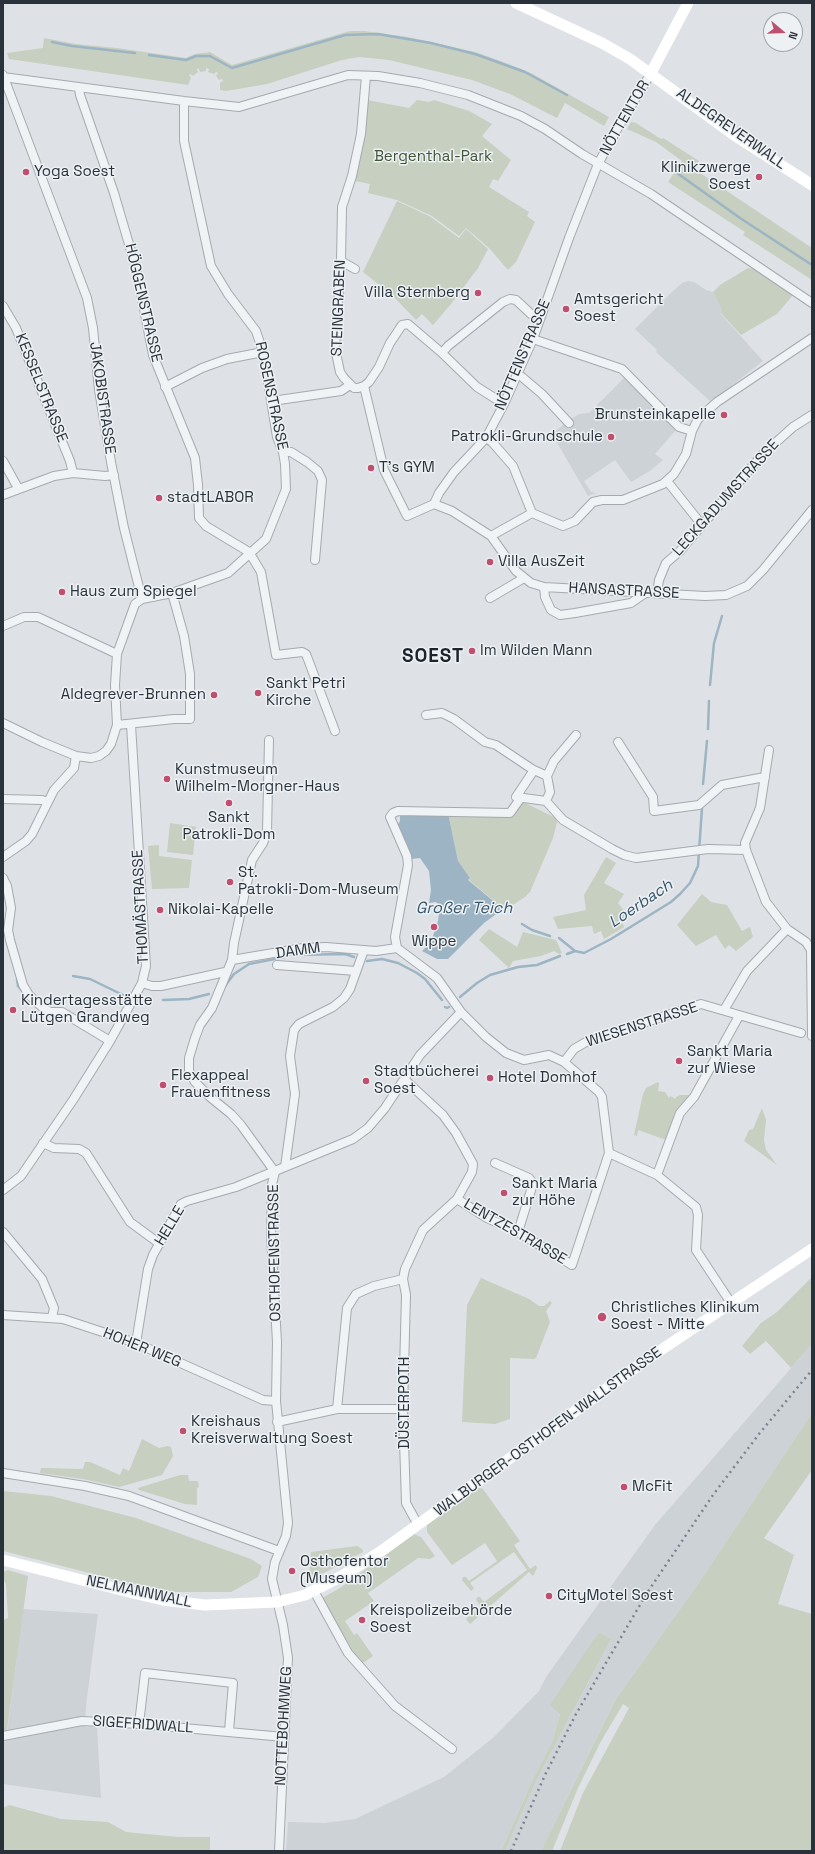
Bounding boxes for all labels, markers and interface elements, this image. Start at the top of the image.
north arrow [763,12,803,52]
text: N [786,30,801,41]
street label: NÖTTENTOR [596,77,654,159]
street label: ALDEGREVERWALL [673,84,789,174]
park label: Bergenthal-Park [374,148,492,166]
place label: Klinikzwerge Soest [661,159,751,194]
place label: Yoga Soest [34,163,115,181]
marker: Yoga Soest [21,167,31,177]
marker: Klinikzwerge Soest [754,172,764,182]
street label: HÖGGENSTRASSE [121,242,165,364]
street label: STEINGRABEN [328,259,350,357]
place label: Villa Sternberg [364,284,470,302]
marker: Villa Sternberg [473,288,483,298]
place label: Amtsgericht Soest [574,291,664,326]
street label: NÖTTENSTRASSE [491,297,555,413]
marker: Amtsgericht Soest [561,304,571,314]
street label: KESSELSTRASSE [11,331,71,445]
street label: ROSENSTRASSE [251,340,291,452]
street label: JAKOBISTRASSE [85,341,119,455]
place label: Brunsteinkapelle [595,406,716,424]
marker: Brunsteinkapelle [719,410,729,420]
place label: Patrokli-Grundschule [451,428,603,446]
marker: Patrokli-Grundschule [606,432,616,442]
street label: LECKGADUMSTRASSE [669,436,783,560]
place label: T's GYM [379,459,435,477]
marker: T's GYM [366,463,376,473]
place label: stadtLABOR [167,489,254,507]
marker: stadtLABOR [154,493,164,503]
place label: Villa AusZeit [498,553,585,571]
marker: Villa AusZeit [485,557,495,567]
street label: HANSASTRASSE [568,579,680,603]
place label: Haus zum Spiegel [70,583,197,601]
marker: Haus zum Spiegel [57,587,67,597]
place label: Im Wilden Mann [480,642,592,660]
district label: SOEST [402,646,464,668]
marker: Im Wilden Mann [467,646,477,656]
place label: Sankt Petri Kirche [266,675,345,710]
place label: Aldegrever-Brunnen [61,686,206,704]
marker: Sankt Petri Kirche [253,688,263,698]
marker: Aldegrever-Brunnen [209,690,219,700]
place label: Kunstmuseum Wilhelm-Morgner-Haus [175,761,340,796]
marker: Kunstmuseum Wilhelm-Morgner-Haus [162,774,172,784]
marker: Sankt Patrokli-Dom [224,798,234,808]
place label: Sankt Patrokli-Dom [183,809,275,844]
street label: THOMÄSTRASSE [129,849,153,965]
place label: St. Patrokli-Dom-Museum [238,864,399,899]
water label: Loerbach [605,876,677,932]
marker: St. Patrokli-Dom-Museum [225,877,235,887]
water label: Großer Teich [416,899,512,919]
place label: Nikolai-Kapelle [168,901,274,919]
marker: Nikolai-Kapelle [155,905,165,915]
marker: Wippe [429,922,439,932]
place label: Wippe [412,933,456,951]
street label: DAMM [274,939,322,963]
place label: Kindertagesstätte Lütgen Grandweg [21,992,153,1027]
street label: WIESENSTRASSE [584,999,700,1051]
marker: Kindertagesstätte Lütgen Grandweg [8,1005,18,1015]
place label: Sankt Maria zur Wiese [687,1043,772,1078]
marker: Sankt Maria zur Wiese [674,1056,684,1066]
place label: Stadtbücherei Soest [374,1063,479,1098]
place label: Flexappeal Frauenfitness [171,1067,271,1102]
place label: Hotel Domhof [498,1069,597,1087]
marker: Hotel Domhof [485,1073,495,1083]
marker: Stadtbücherei Soest [361,1076,371,1086]
marker: Flexappeal Frauenfitness [158,1080,168,1090]
place label: Sankt Maria zur Höhe [512,1175,597,1210]
street label: OSTHOFENSTRASSE [265,1184,285,1322]
marker: Sankt Maria zur Höhe [499,1188,509,1198]
street label: LENTZESTRASSE [460,1195,570,1269]
street label: HELLE [151,1203,189,1249]
place label: Christliches Klinikum Soest - Mitte [611,1299,759,1334]
marker: Christliches Klinikum Soest - Mitte [596,1311,608,1323]
street label: HOHER WEG [100,1324,184,1372]
street label: WALBURGER-OSTHOFEN-WALLSTRASSE [431,1343,665,1521]
street label: DÜSTERPOTH [396,1357,414,1449]
place label: Kreishaus Kreisverwaltung Soest [191,1413,353,1448]
marker: Kreishaus Kreisverwaltung Soest [178,1426,188,1436]
place label: McFit [632,1478,673,1496]
marker: McFit [619,1482,629,1492]
place label: Osthofentor (Museum) [300,1553,389,1588]
marker: Osthofentor (Museum) [287,1566,297,1576]
street label: NELMANNWALL [85,1572,193,1612]
place label: CityMotel Soest [557,1587,673,1605]
marker: CityMotel Soest [544,1591,554,1601]
place label: Kreispolizeibehörde Soest [370,1602,512,1637]
marker: Kreispolizeibehörde Soest [357,1615,367,1625]
street label: NOTTEBOHMWEG [272,1666,296,1786]
street label: SIGEFRIDWALL [92,1713,194,1737]

